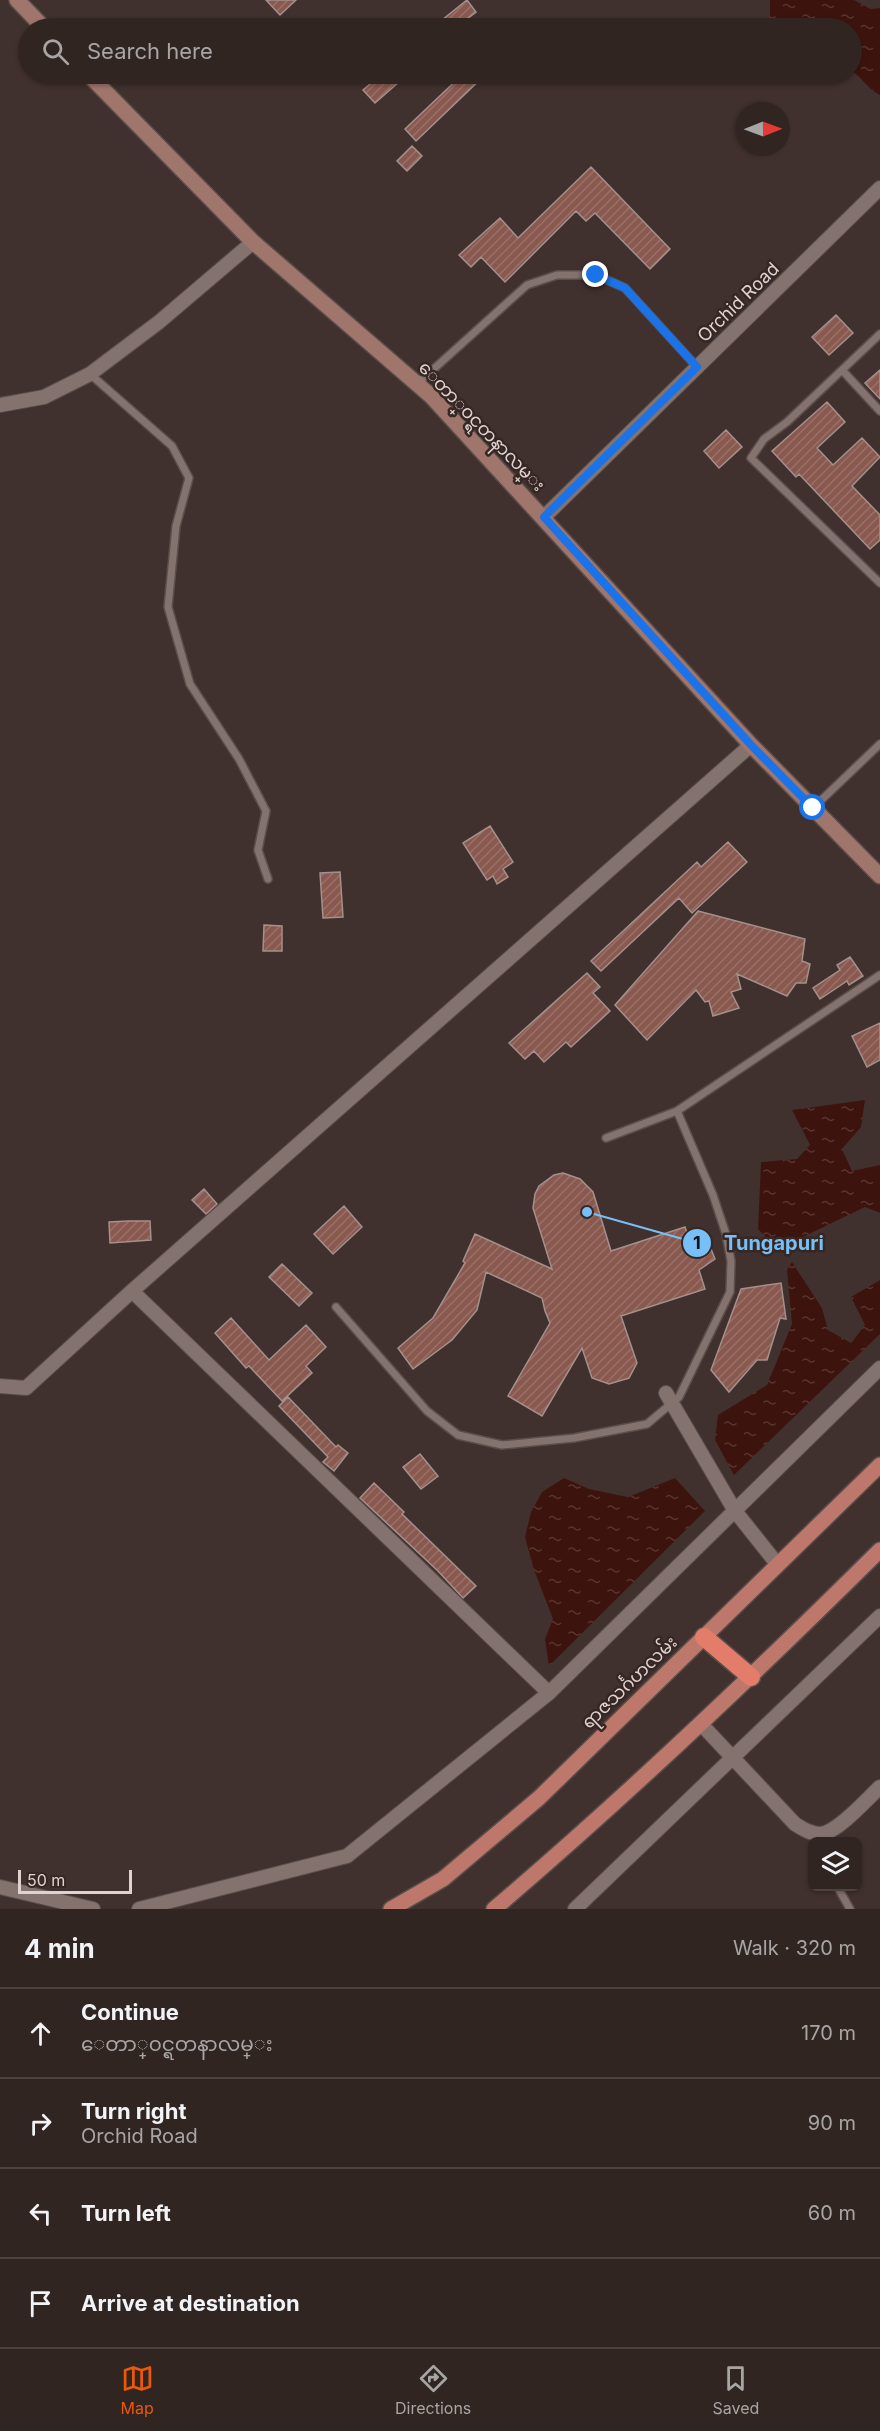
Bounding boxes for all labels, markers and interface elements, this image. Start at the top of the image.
search box [18,18,862,84]
icon: search [39,35,72,68]
text: Search here [87,38,213,64]
north arrow [736,102,790,156]
street label: Orchid Road [693,258,783,346]
route end [582,261,608,287]
street label: ေတာ္၀င္ရတနာလမ္း [411,357,549,499]
route start [799,794,825,820]
callout: Tungapuri [682,1224,836,1262]
text: Tungapuri [724,1231,824,1255]
text: 1 [693,1232,701,1253]
street label: ရာဇသင်္ဂဟလမ်း [576,1630,684,1736]
map controls [808,1837,862,1891]
button: layers [808,1837,862,1891]
scale bar [18,1867,132,1894]
text: 50 m [27,1870,65,1890]
text: 4 min [24,1933,95,1964]
text: Walk · 320 m [733,1936,856,1960]
text: Continue [81,1999,179,2025]
icon: ahead [24,2017,57,2050]
text: 170 m [801,2021,856,2045]
text: ေတာ္၀င္ရတနာလမ္း [81,2032,273,2056]
text: Turn right [81,2098,187,2124]
icon: right [24,2107,57,2140]
text: 90 m [808,2111,856,2135]
text: Orchid Road [81,2124,198,2148]
icon: left [24,2197,57,2230]
text: Turn left [81,2200,171,2226]
text: 60 m [808,2201,856,2225]
icon: arrive [24,2287,57,2320]
text: Arrive at destination [81,2290,300,2316]
tab: Map [121,2362,154,2418]
tab: Directions [395,2362,471,2418]
tab: Saved [713,2362,759,2418]

